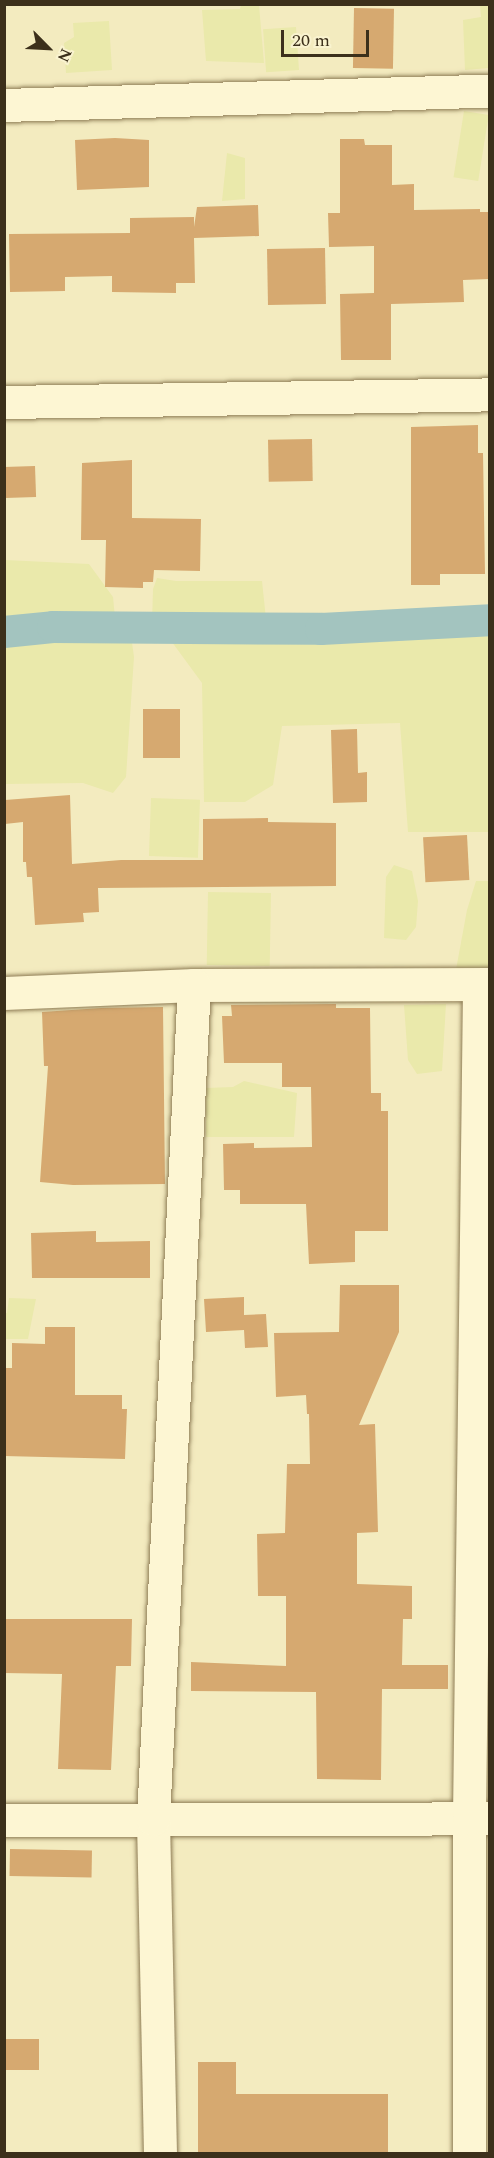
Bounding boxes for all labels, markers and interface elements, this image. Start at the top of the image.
north arrow [18,18,78,78]
scale bar [284,18,372,56]
text: 20 m [292,27,330,54]
text: N [51,44,78,66]

